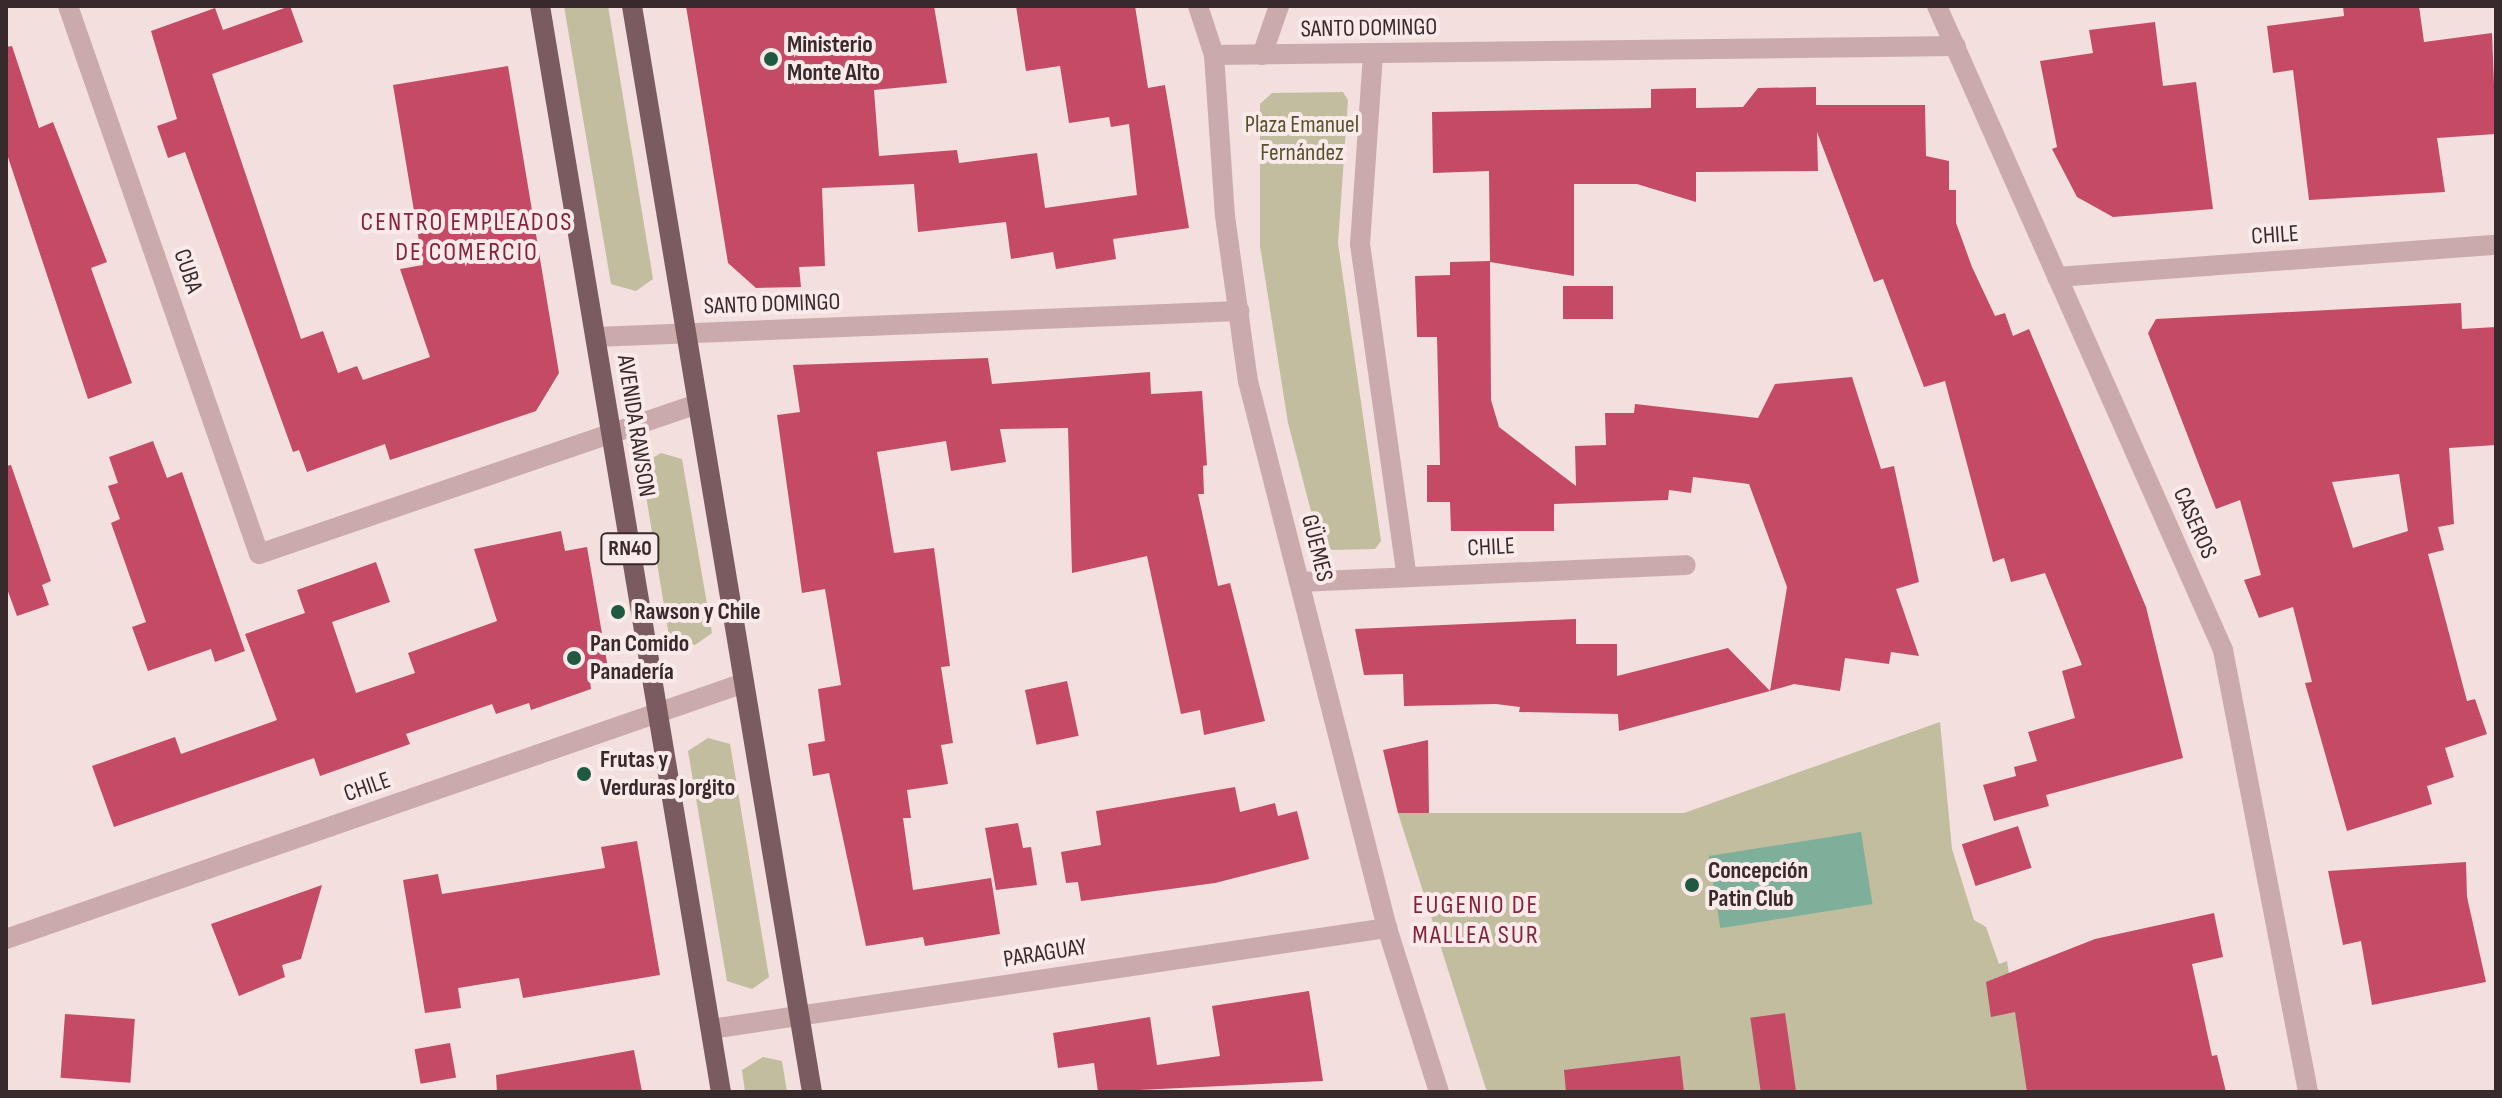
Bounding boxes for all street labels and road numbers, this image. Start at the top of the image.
street label: SANTO DOMINGO [1300,12,1438,44]
street label: CHILE [2250,219,2300,251]
street label: CUBA [167,245,209,297]
street label: SANTO DOMINGO [703,287,841,321]
street label: AVENIDA RAWSON [611,353,661,499]
street label: CASEROS [2167,483,2223,563]
street label: GÜEMES [1295,511,1339,585]
road number: RN40 [600,531,660,567]
street label: CHILE [1467,531,1515,563]
street label: CHILE [340,766,394,808]
street label: PARAGUAY [1001,932,1089,974]

